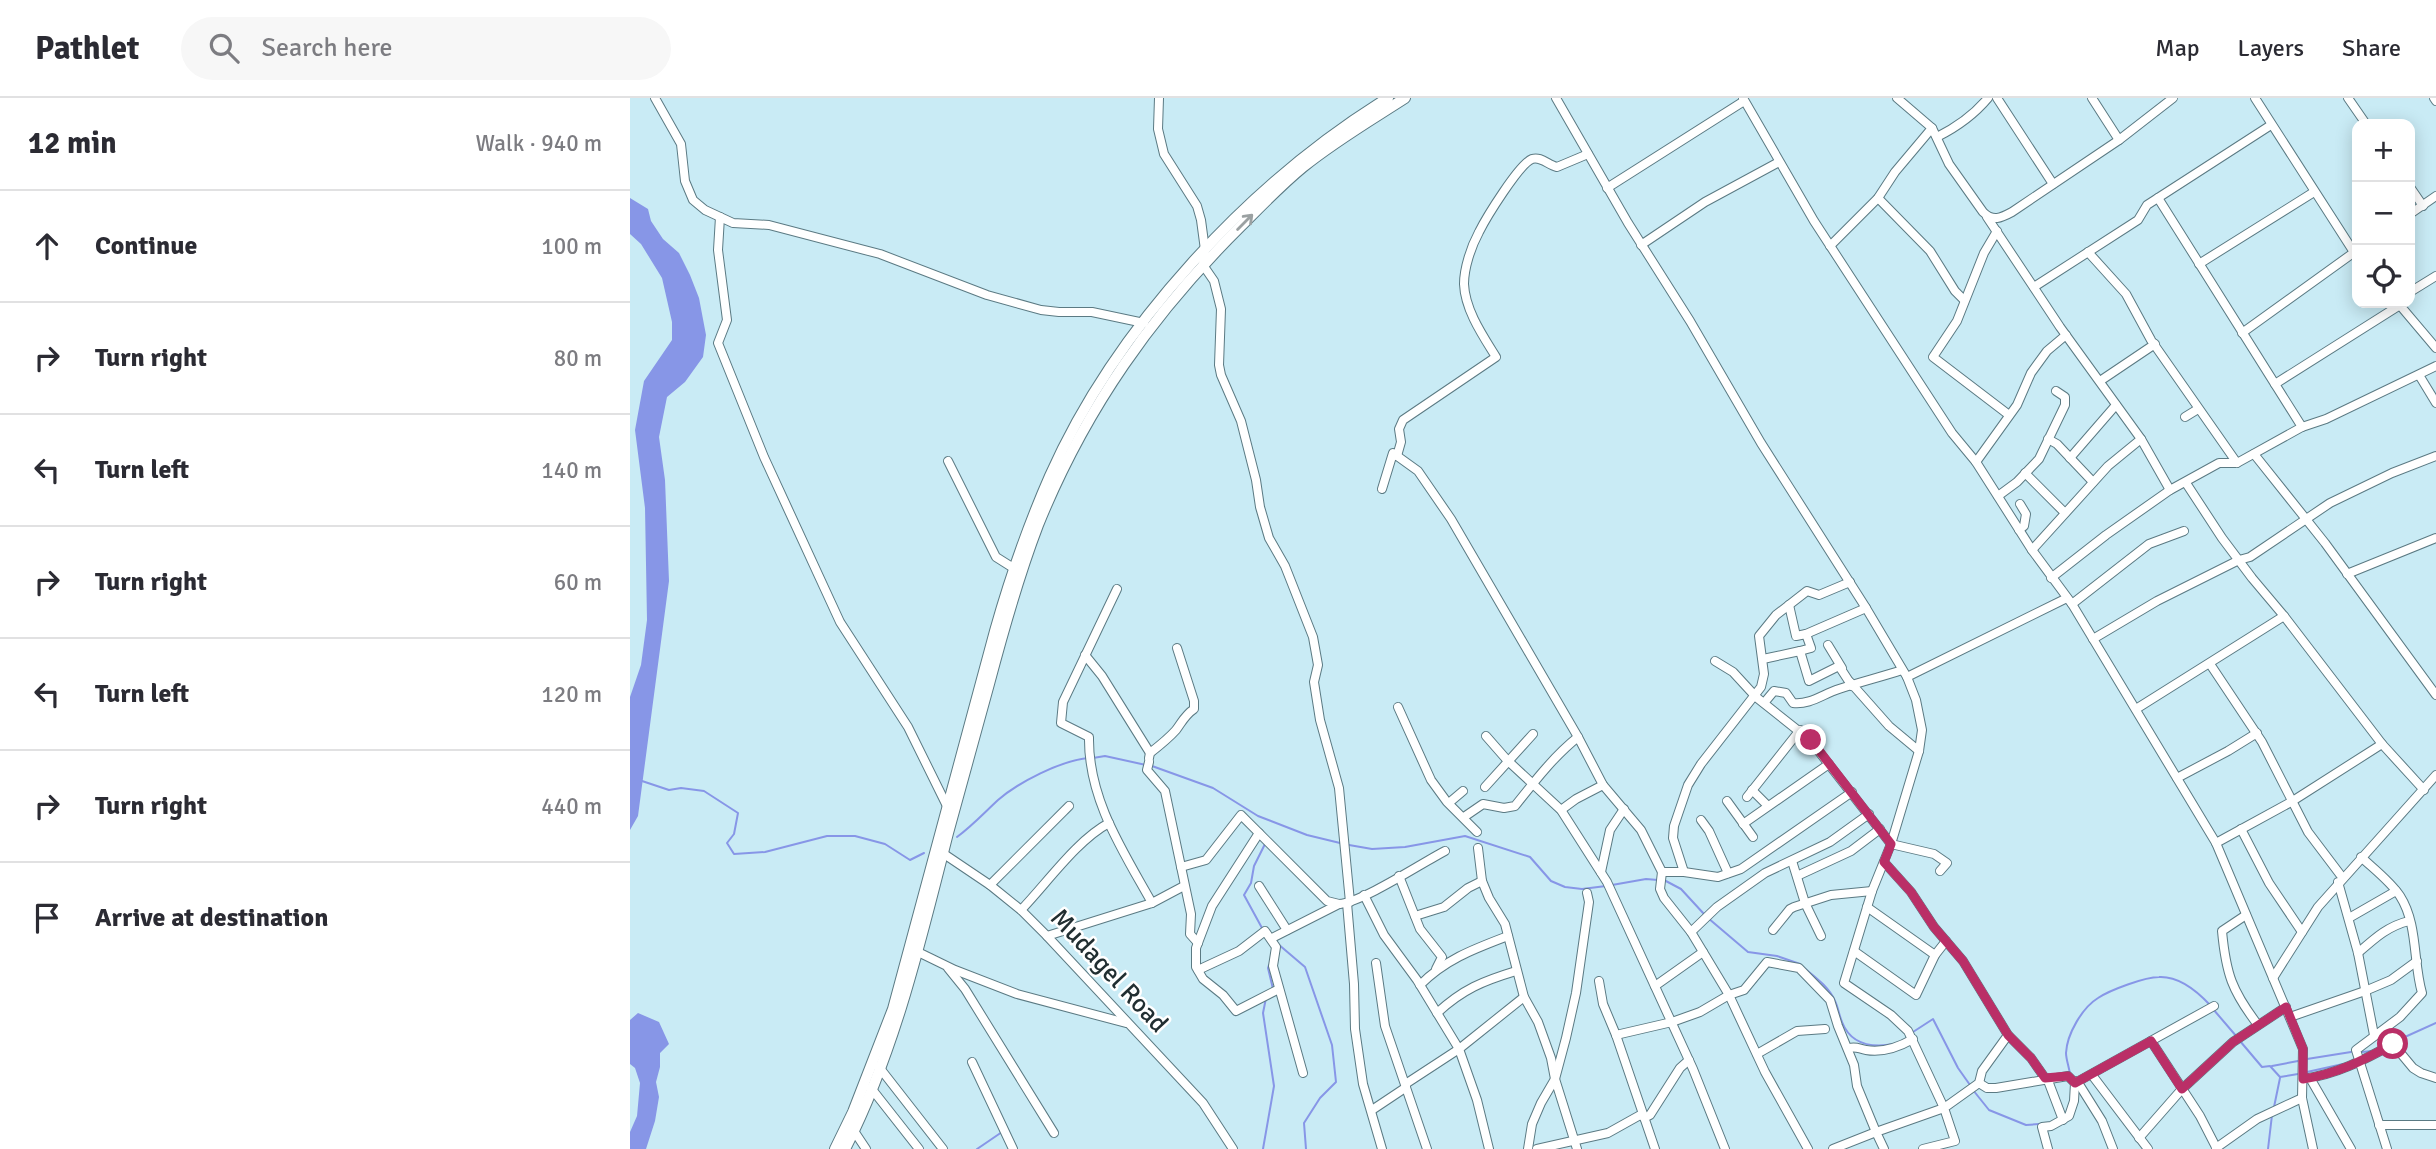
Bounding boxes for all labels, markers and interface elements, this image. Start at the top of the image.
search box [181,17,671,80]
text: Pathlet [35,28,139,69]
icon: search [205,29,243,67]
text: Search here [261,32,393,64]
text: Map [2155,33,2200,63]
text: Layers [2238,33,2304,63]
text: Share [2342,33,2401,63]
map controls [2352,119,2415,308]
button: + [2352,119,2415,182]
text: 12 min [28,125,117,162]
text: Walk · 940 m [476,129,602,158]
button: − [2352,182,2415,245]
one-way arrow [1236,214,1253,231]
icon: ahead [28,227,66,265]
text: Continue [95,230,197,262]
text: 100 m [541,232,602,261]
button: locate [2352,245,2415,308]
icon: right [28,339,66,377]
text: Turn right [95,342,207,374]
text: 80 m [554,344,602,373]
icon: left [28,451,66,489]
text: Turn left [95,454,189,486]
text: 140 m [541,456,602,485]
icon: right [28,563,66,601]
text: Turn right [95,566,207,598]
text: 60 m [554,568,602,597]
icon: left [28,675,66,713]
text: Turn left [95,678,189,710]
text: 120 m [541,680,602,709]
route end [1795,724,1826,755]
icon: right [28,787,66,825]
text: Turn right [95,790,207,822]
text: 440 m [541,792,602,821]
icon: arrive [28,899,66,937]
text: Arrive at destination [95,902,328,934]
street label: Mudagel Road [1043,902,1175,1040]
route start [2377,1028,2408,1059]

